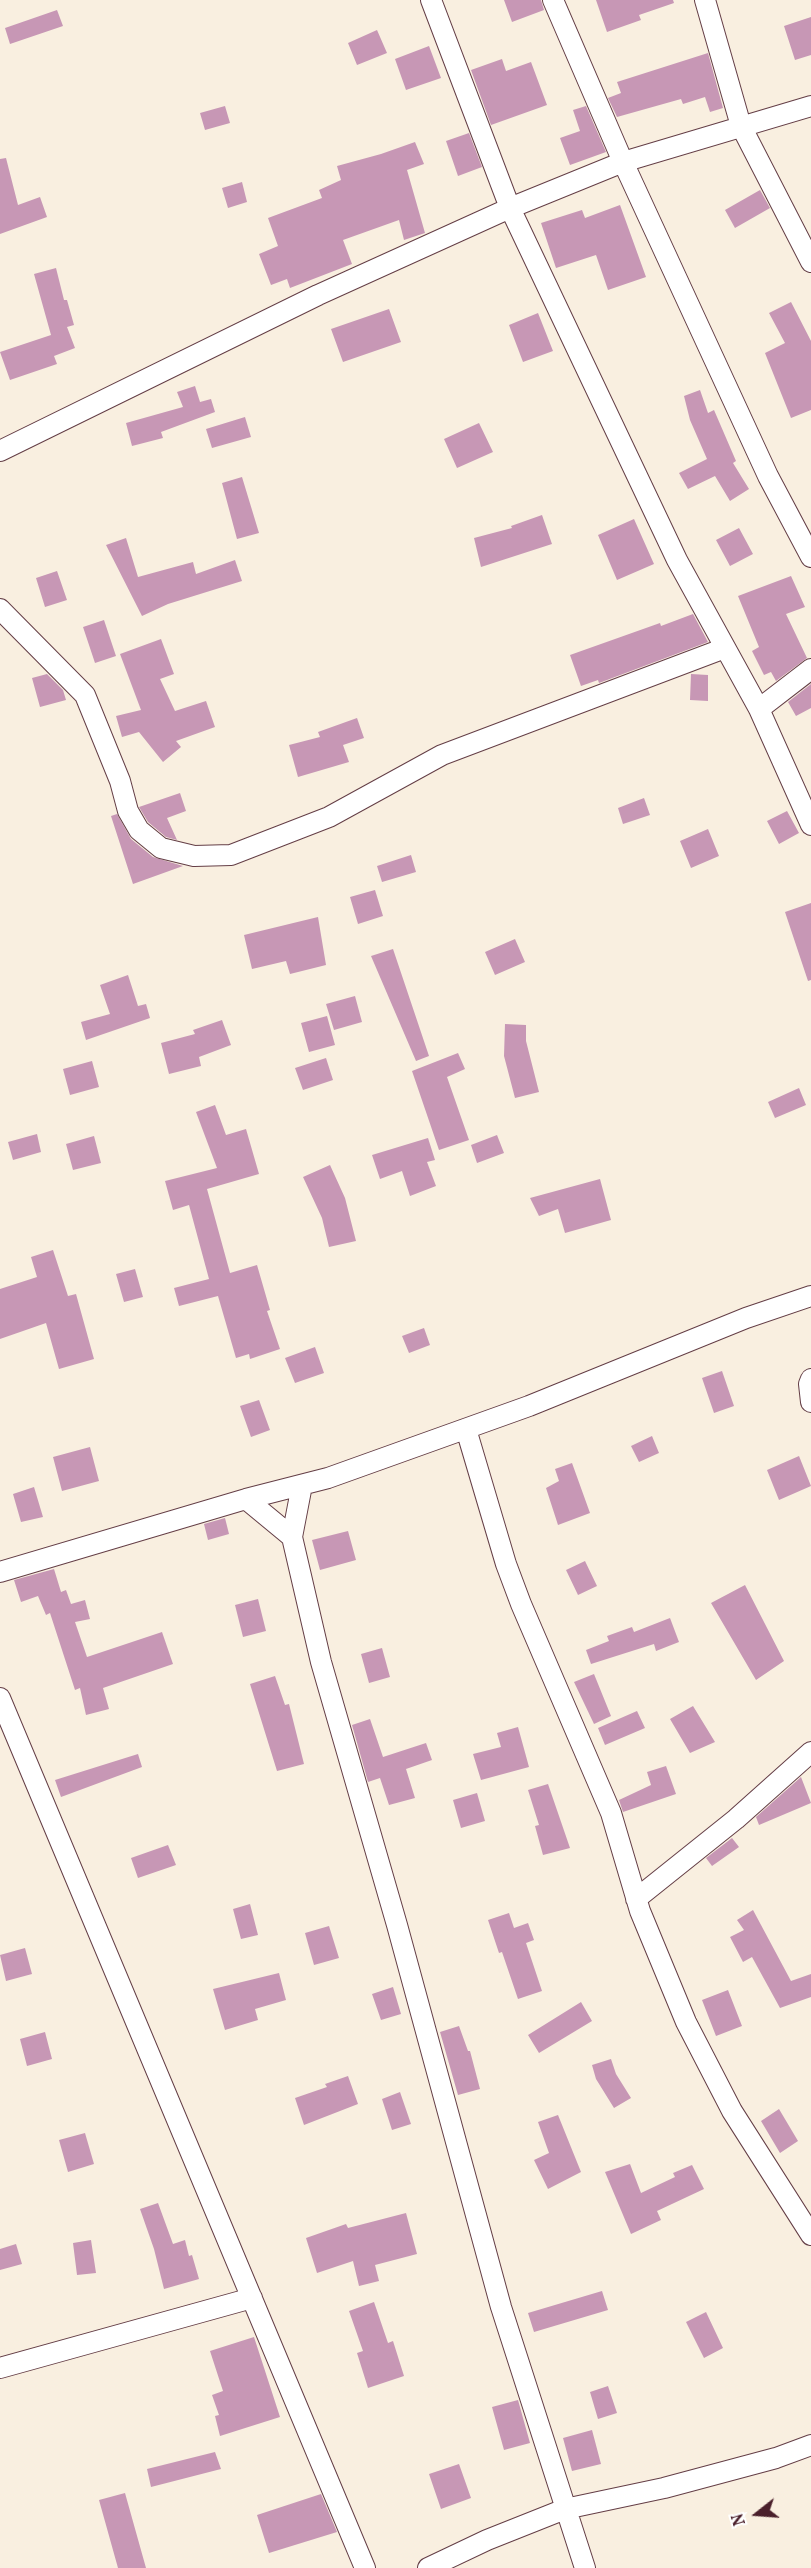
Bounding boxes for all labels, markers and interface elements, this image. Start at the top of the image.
north arrow [727,2484,787,2544]
text: N [728,2510,752,2528]

